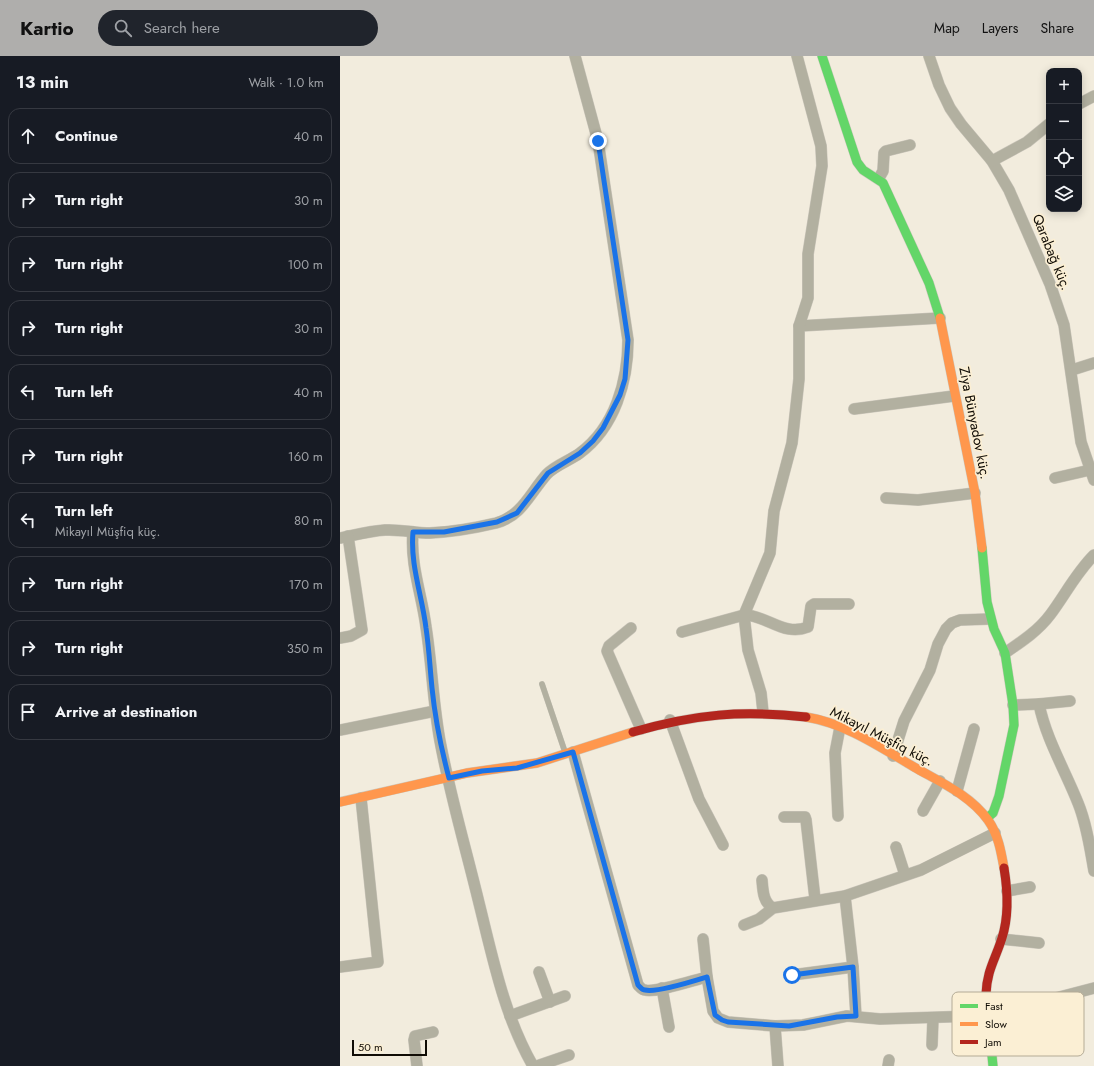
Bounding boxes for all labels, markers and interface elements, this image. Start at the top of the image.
search box [98,10,378,46]
text: Kartio [20,15,74,42]
icon: search [112,17,134,39]
text: Search here [144,17,220,39]
text: Map [934,18,960,38]
text: Layers [982,18,1018,38]
text: Share [1040,18,1074,38]
map controls [1046,68,1082,212]
button: + [1046,68,1082,104]
text: 13 min [16,70,69,94]
text: Walk · 1.0 km [248,73,324,92]
button: − [1046,104,1082,140]
icon: ahead [17,125,39,147]
text: Continue [55,125,118,147]
text: 40 m [294,127,323,146]
route end [589,132,607,150]
button: locate [1046,140,1082,176]
button: layers [1046,176,1082,212]
icon: right [17,189,39,211]
text: Turn right [55,189,123,211]
text: 30 m [294,191,323,210]
street label: Qarabağ küç. [1028,211,1076,293]
icon: right [17,253,39,275]
text: Turn right [55,253,123,275]
text: 100 m [288,255,323,274]
icon: right [17,317,39,339]
text: Turn right [55,317,123,339]
text: 30 m [294,319,323,338]
street label: Ziya Bünyadov küç. [954,365,996,481]
icon: left [17,381,39,403]
text: Turn left [55,381,113,403]
text: 40 m [294,383,323,402]
icon: right [17,445,39,467]
text: Turn right [55,445,123,467]
text: 160 m [288,447,323,466]
text: Turn left [55,500,113,522]
icon: left [17,509,39,531]
text: 80 m [294,511,323,530]
text: Mikayıl Müşfiq küç. [55,522,160,541]
icon: right [17,573,39,595]
text: Turn right [55,573,123,595]
text: 170 m [288,575,323,594]
icon: right [17,637,39,659]
text: Turn right [55,637,123,659]
text: 350 m [287,639,323,658]
icon: arrive [17,701,39,723]
text: Arrive at destination [55,701,197,723]
street label: Mikayıl Müşfiq küç. [827,701,937,771]
route start [783,966,801,984]
legend [952,992,1084,1056]
text: Fast [985,998,1003,1014]
text: Slow [985,1016,1007,1032]
text: Jam [983,1034,1002,1050]
scale bar [352,1038,427,1057]
text: 50 m [358,1039,383,1055]

